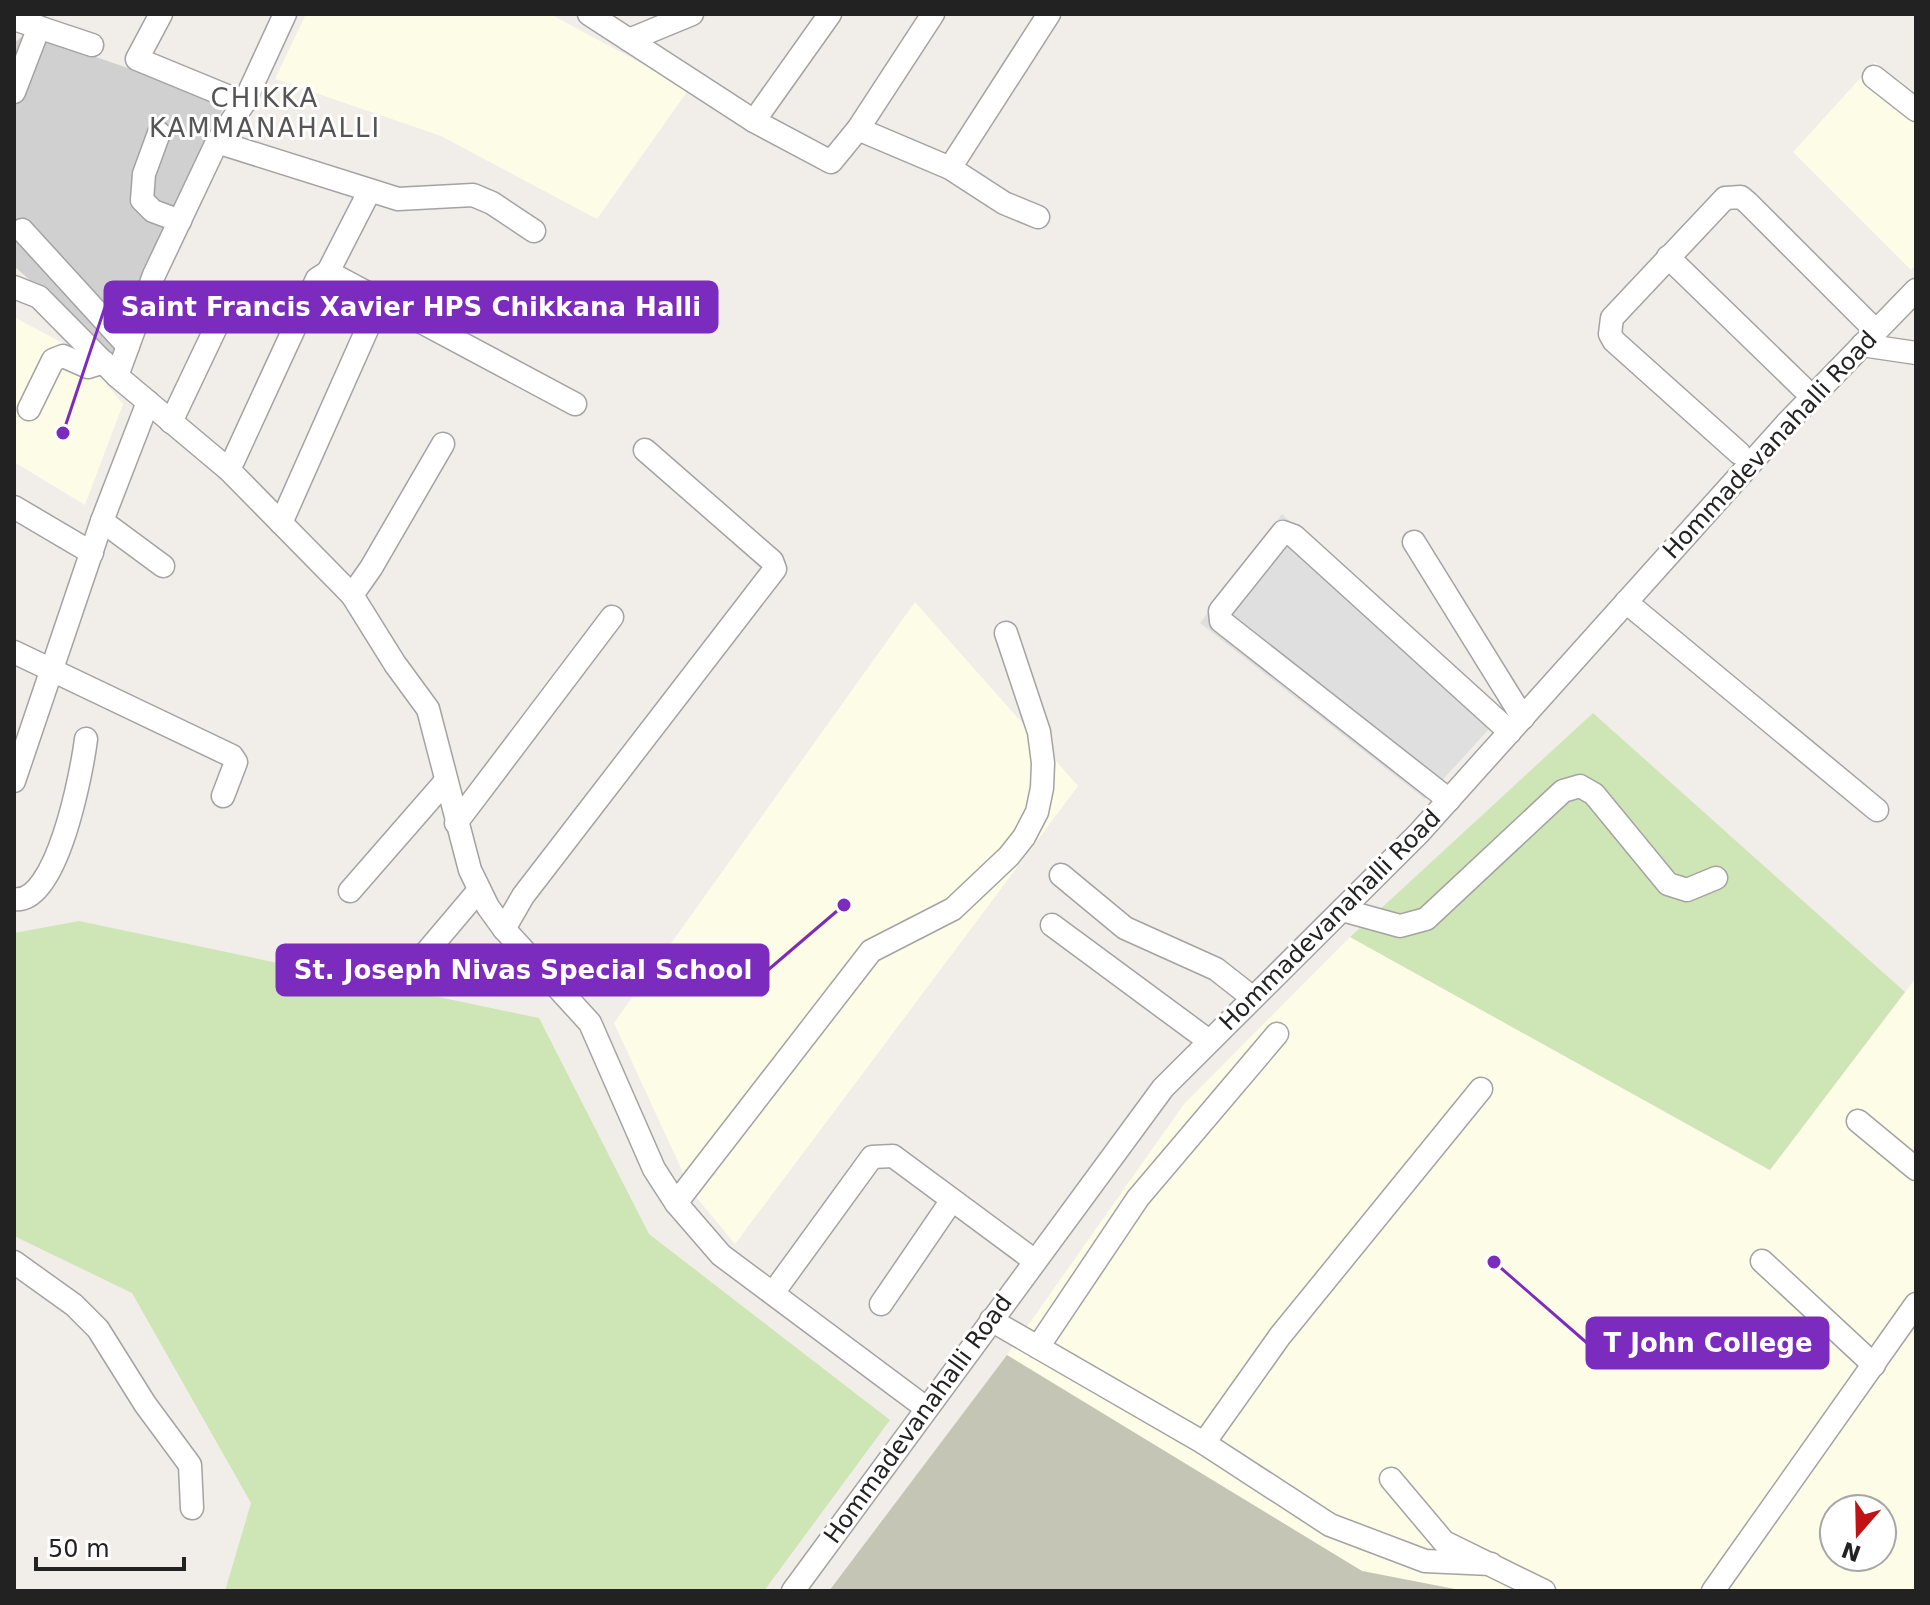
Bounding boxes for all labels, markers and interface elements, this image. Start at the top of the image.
district label: CHIKKA KAMMANAHALLI [149,83,381,143]
callout: Saint Francis Xavier HPS Chikkana Halli [105,282,717,332]
text: Saint Francis Xavier HPS Chikkana Halli [121,292,701,322]
street label: Hommadevanahalli Road [1657,325,1883,565]
street label: Hommadevanahalli Road [1214,804,1446,1036]
callout: St. Joseph Nivas Special School [277,945,768,995]
text: St. Joseph Nivas Special School [294,955,752,985]
street label: Hommadevanahalli Road [818,1289,1018,1549]
callout: T John College [1587,1318,1828,1368]
text: T John College [1603,1328,1813,1358]
north arrow [1818,1493,1898,1573]
scale bar [36,1521,184,1571]
text: 50 m [48,1535,110,1563]
text: N [1838,1536,1864,1566]

